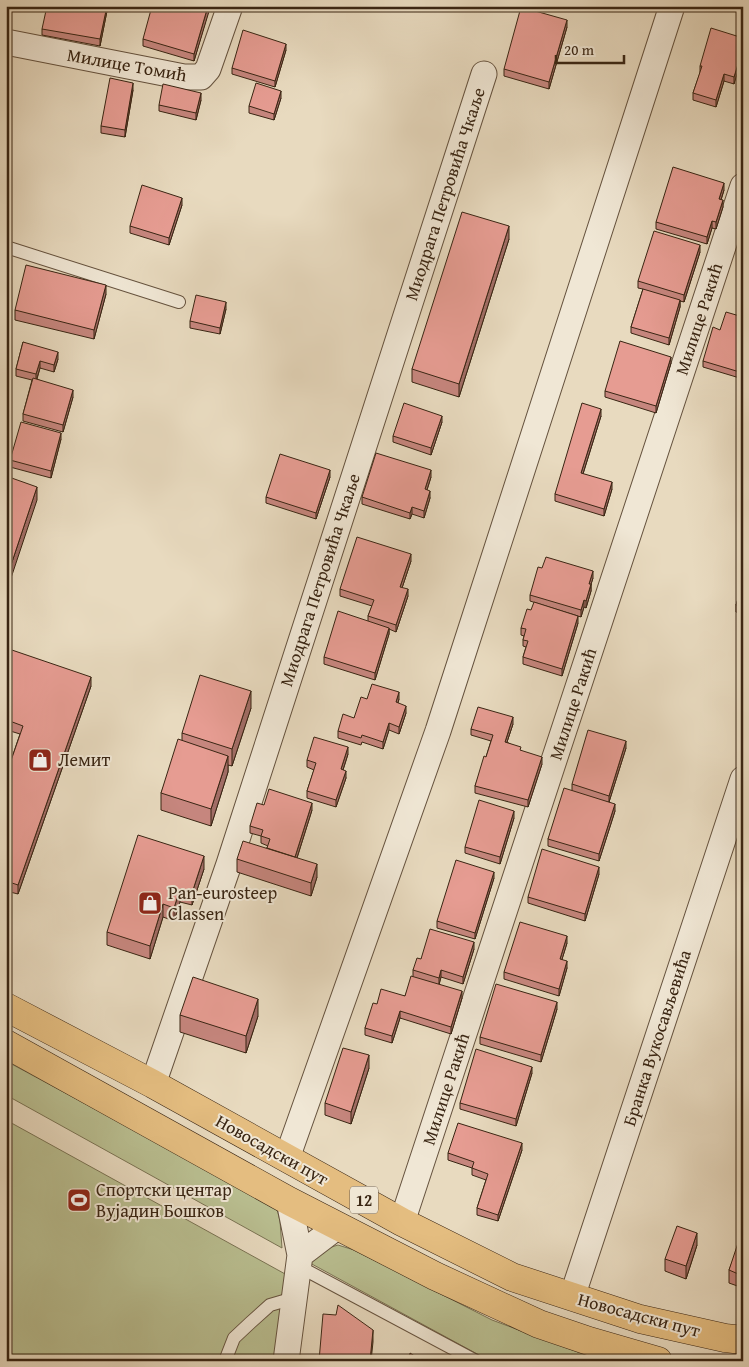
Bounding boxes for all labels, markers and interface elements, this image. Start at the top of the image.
scale bar [556,32,624,64]
text: 20 m [564,39,595,60]
street label: Милице Томић [65,41,189,88]
street label: Миодрага Петровића Чкаље [397,84,492,304]
street label: Милице Ракић [668,259,729,378]
street label: Миодрага Петровића Чкаље [272,470,367,690]
street label: Милице Ракић [542,644,603,763]
place label: Лемит [58,746,110,773]
shop icon: Лемит [27,747,53,773]
place label: Pan-eurosteep Classen [168,879,277,927]
shop icon: Pan-eurosteep Classen [137,890,163,916]
street label: Бранка Вукосављевића [615,946,698,1130]
street label: Милице Ракић [415,1029,476,1148]
street label: Новосадски пут [211,1107,334,1192]
place label: Спортски центар Вујадин Бошков [96,1176,232,1224]
road number: 12 [350,1186,378,1214]
sports icon: Спортски центар Вујадин Бошков [66,1187,92,1213]
street label: Новосадски пут [575,1285,704,1344]

